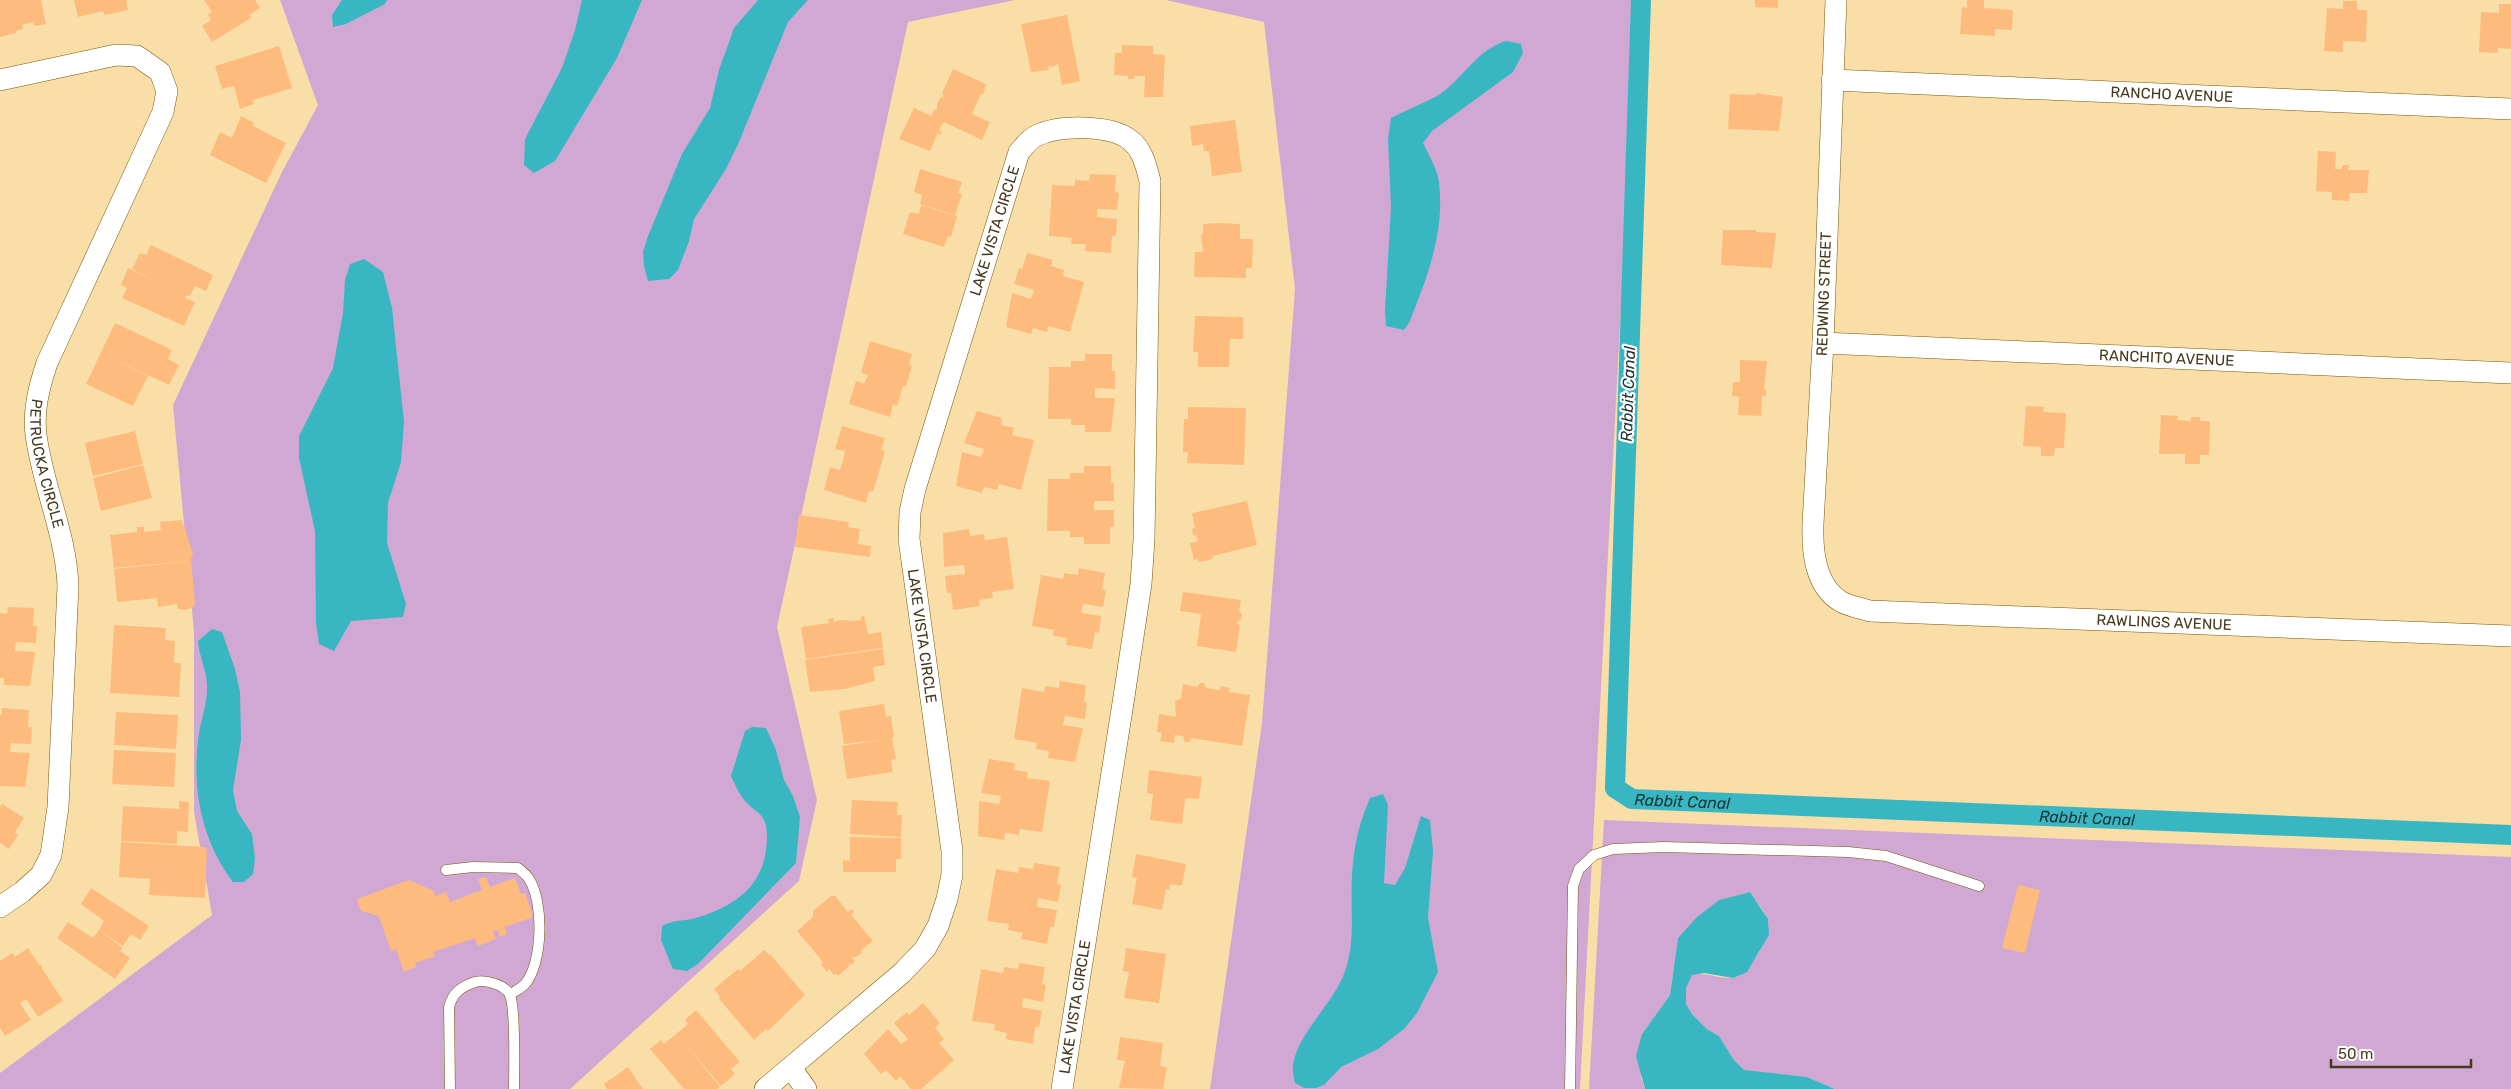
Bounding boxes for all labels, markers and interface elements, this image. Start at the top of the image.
street label: RANCHO AVENUE [2110,83,2233,106]
street label: LAKE VISTA CIRCLE [966,163,1023,298]
street label: REDWING STREET [1813,231,1835,356]
water label: Rabbit Canal [1617,345,1639,442]
street label: RANCHITO AVENUE [2099,346,2235,370]
street label: PETRUCKA CIRCLE [26,398,67,530]
street label: LAKE VISTA CIRCLE [904,568,940,704]
street label: RAWLINGS AVENUE [2096,611,2232,634]
water label: Rabbit Canal [1634,790,1732,813]
water label: Rabbit Canal [2039,806,2136,829]
street label: LAKE VISTA CIRCLE [1056,939,1094,1075]
scale bar [2331,1036,2471,1068]
text: 50 m [2338,1045,2373,1063]

